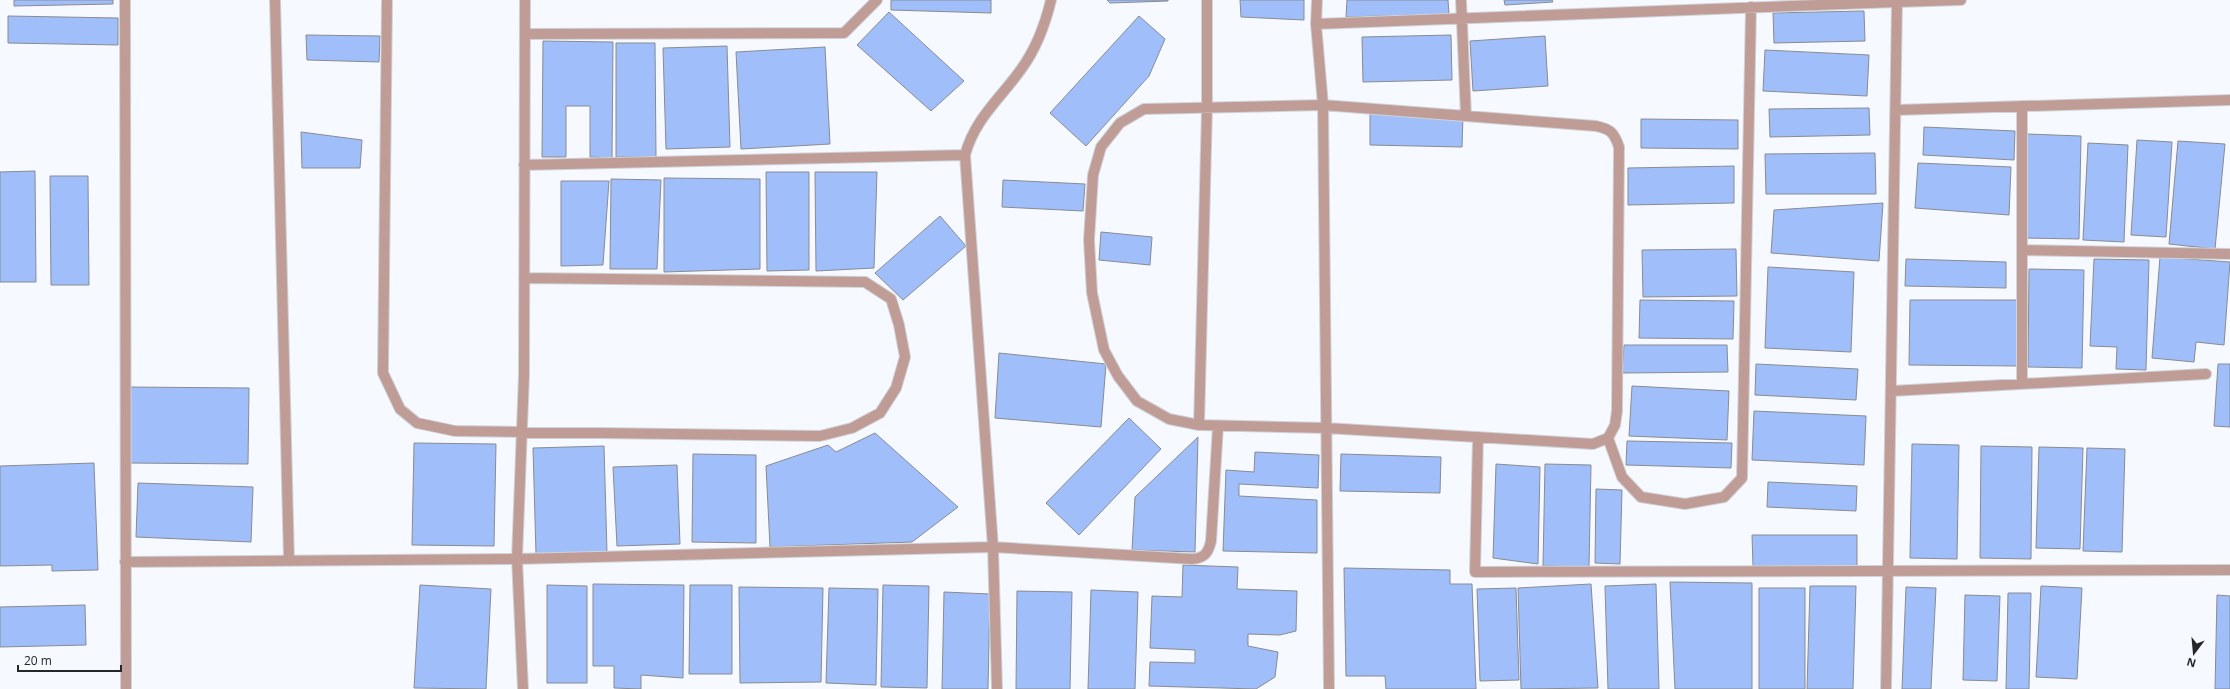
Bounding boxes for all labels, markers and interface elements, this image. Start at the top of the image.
north arrow [2174,633,2214,673]
scale bar [18,647,121,673]
text: 20 m [24,652,52,669]
text: N [2185,655,2197,672]

